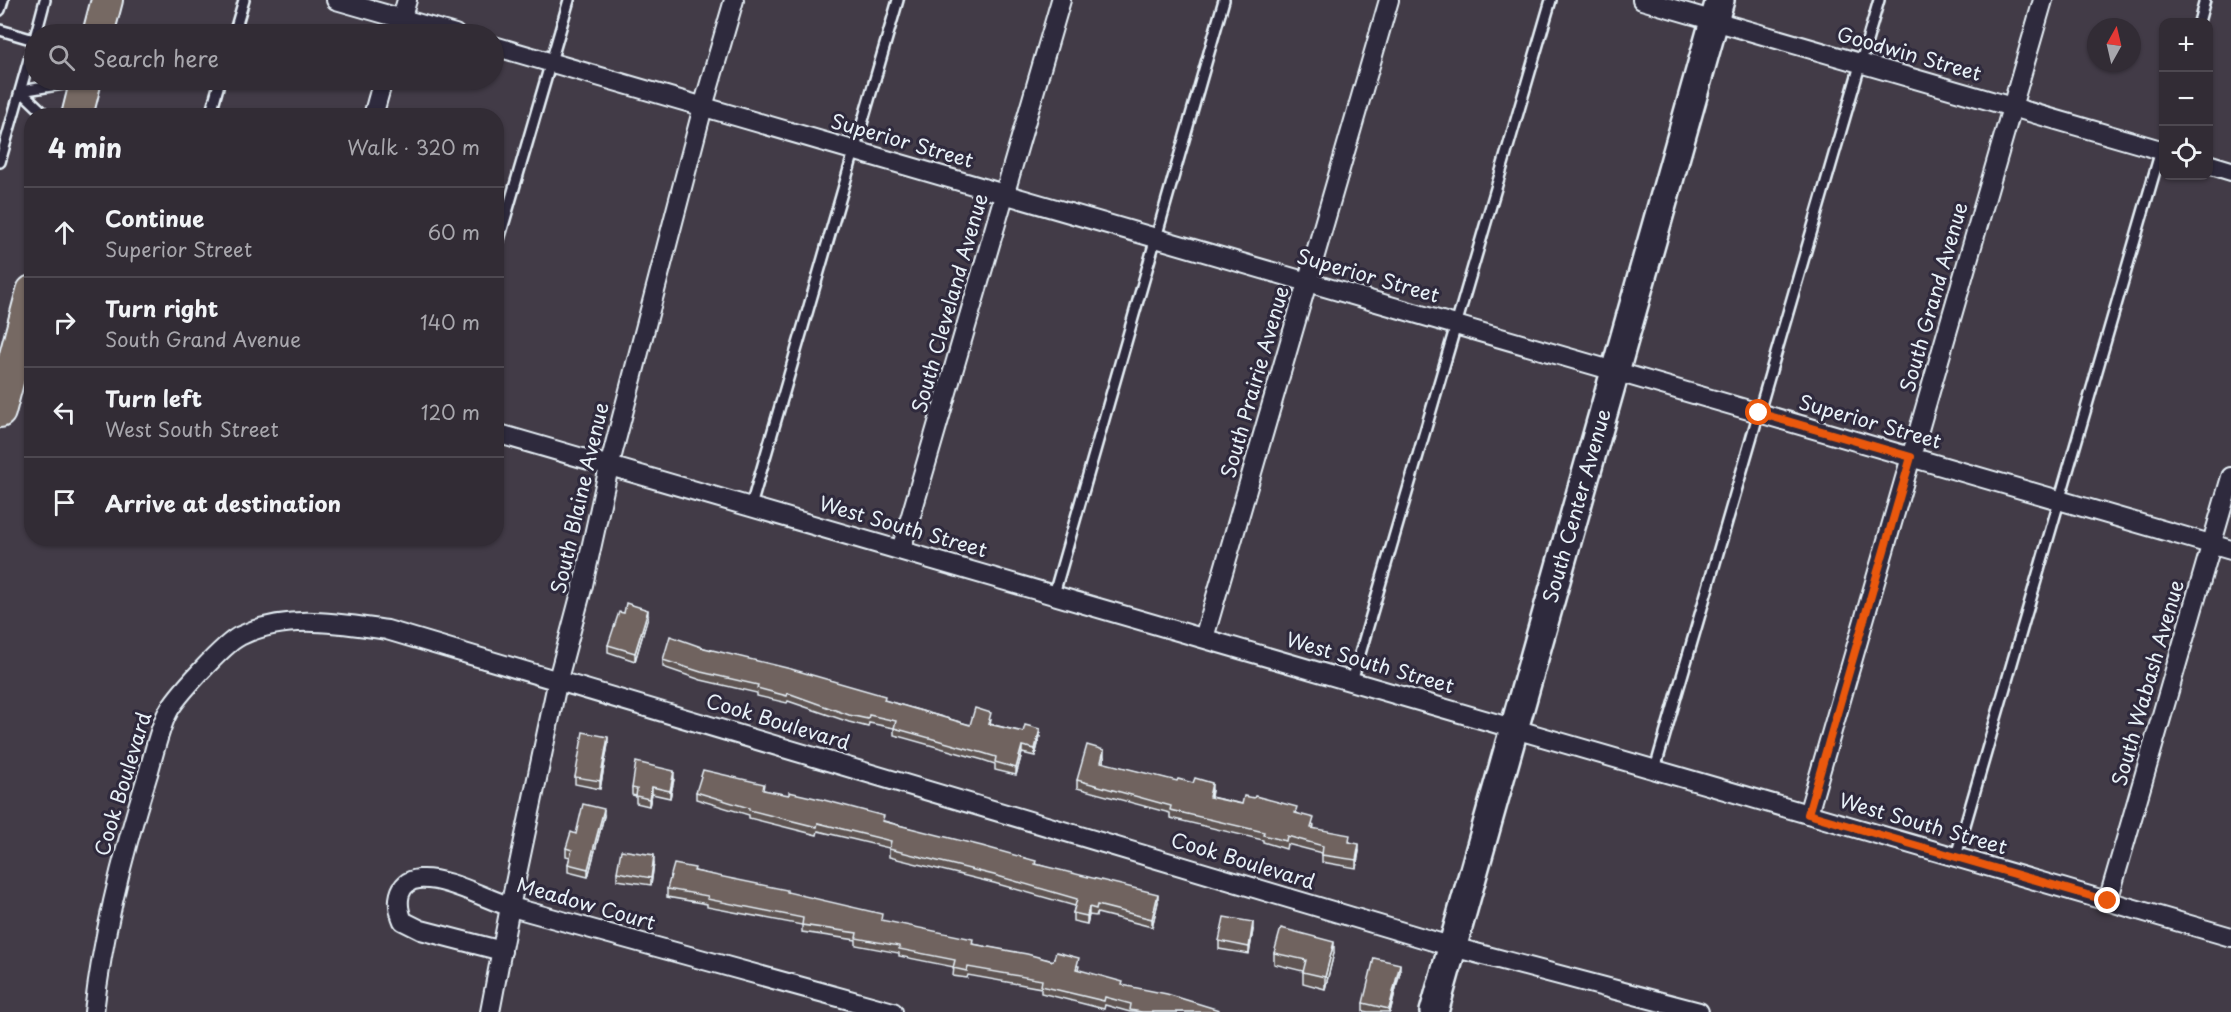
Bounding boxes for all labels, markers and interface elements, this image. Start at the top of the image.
street label: Goodwin Street [1833,18,1985,88]
north arrow [2087,18,2141,72]
map controls [2159,18,2213,180]
button: + [2159,18,2213,72]
search box [24,24,504,90]
icon: search [45,41,78,74]
text: Search here [93,41,219,74]
button: − [2159,72,2213,126]
street label: Superior Street [827,105,977,175]
button: locate [2159,126,2213,180]
text: 4 min [48,128,122,167]
text: Walk · 320 m [347,132,480,162]
street label: South Cleveland Avenue [903,189,995,416]
street label: South Grand Avenue [1892,198,1975,395]
text: Continue [105,201,204,234]
icon: ahead [48,216,81,249]
text: 60 m [428,217,480,247]
text: Superior Street [105,234,252,264]
street label: Superior Street [1293,240,1443,310]
street label: South Prairie Avenue [1212,282,1296,481]
text: Turn right [105,291,218,324]
icon: right [48,306,81,339]
text: 140 m [420,307,480,337]
text: South Grand Avenue [105,324,301,354]
text: Turn left [105,381,202,414]
street label: Superior Street [1795,386,1945,456]
icon: left [48,396,81,429]
text: 120 m [421,397,480,427]
street label: South Blaine Avenue [542,399,616,596]
route start [1745,399,1771,425]
street label: South Center Avenue [1534,405,1618,606]
text: West South Street [105,414,279,444]
icon: arrive [48,486,81,519]
text: Arrive at destination [105,486,341,519]
street label: West South Street [816,488,991,564]
street label: South Wabash Avenue [2103,576,2191,789]
street label: West South Street [1283,624,1458,700]
street label: Cook Boulevard [703,685,854,757]
street label: Cook Boulevard [86,708,158,859]
street label: West South Street [1836,785,2011,861]
street label: Cook Boulevard [1168,824,1319,896]
street label: Meadow Court [513,869,659,937]
route end [2094,887,2120,913]

